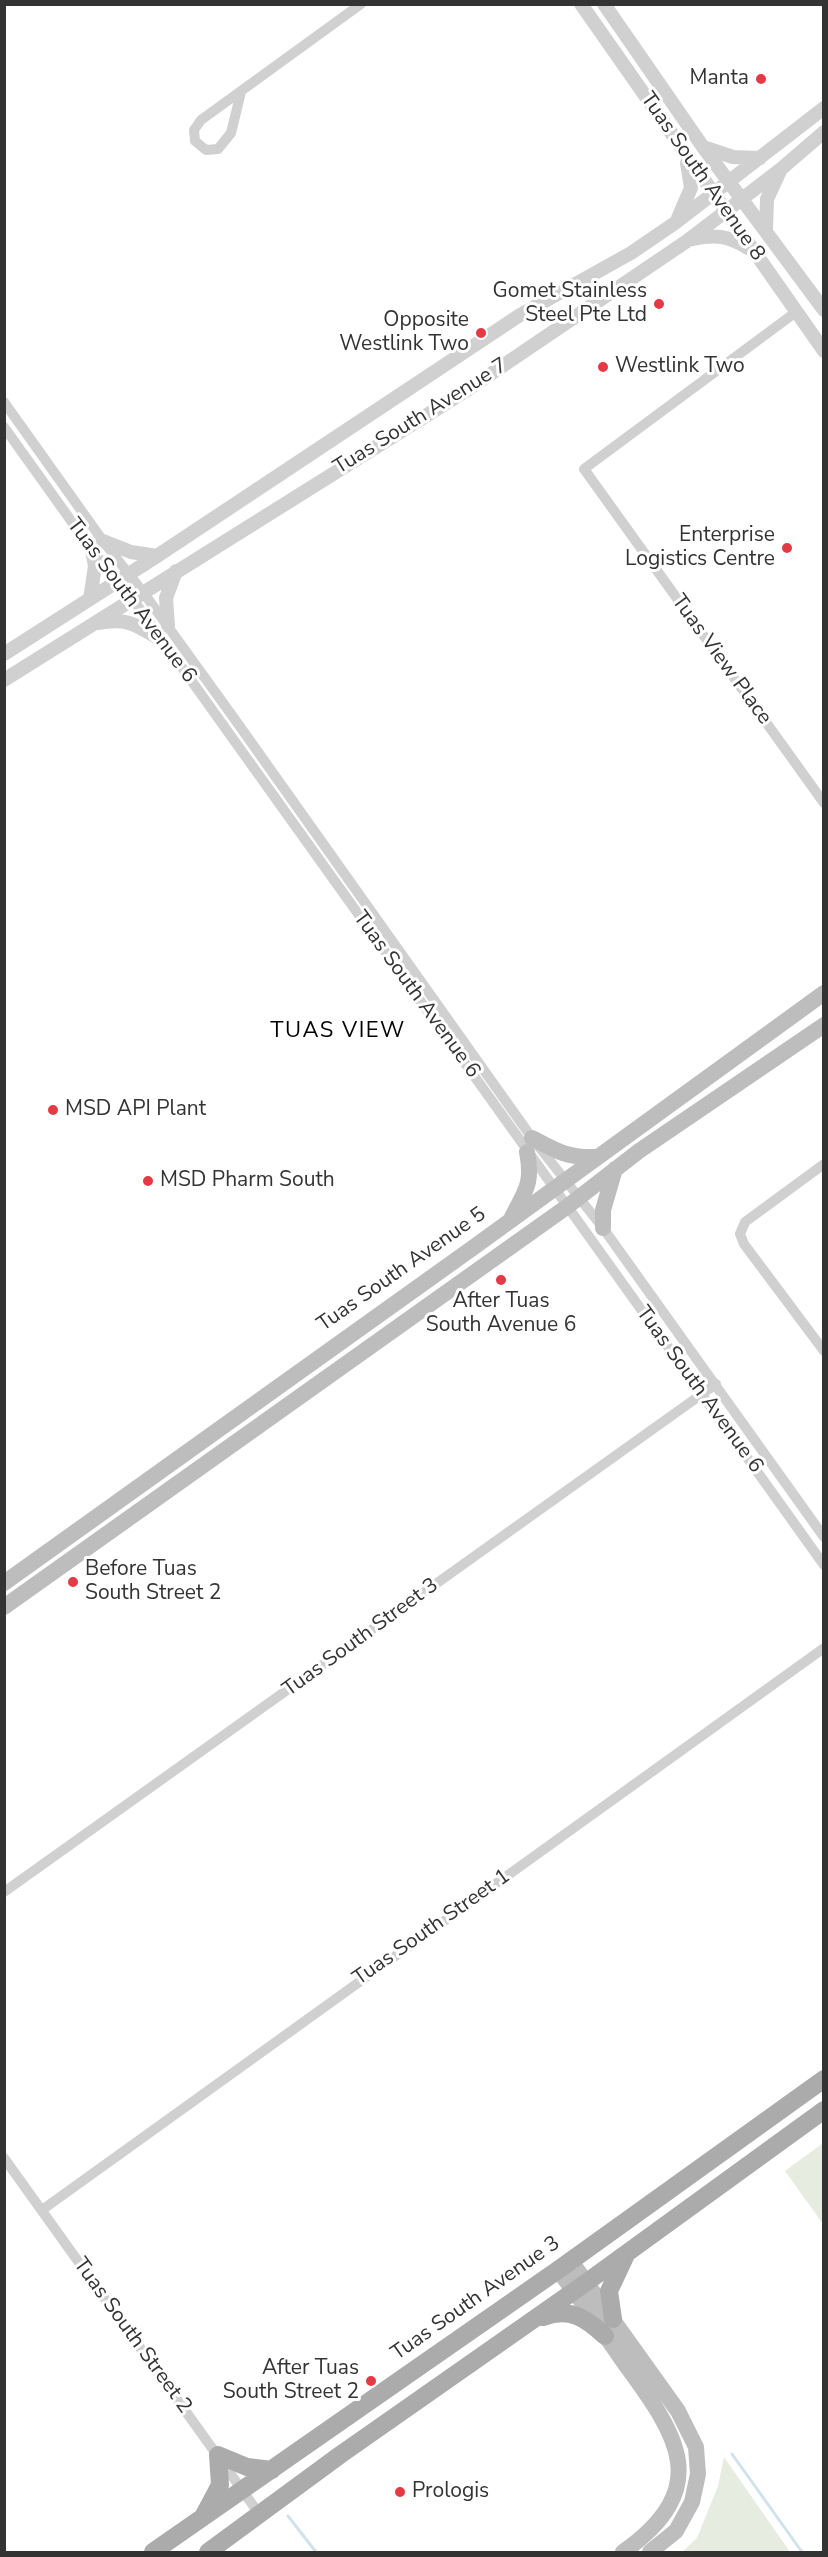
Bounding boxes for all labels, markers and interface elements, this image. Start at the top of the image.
place label: Manta [690,66,749,92]
marker: Manta [754,72,768,86]
street label: Tuas South Avenue 8 [634,88,770,266]
place label: Gomet Stainless Steel Pte Ltd [493,279,647,329]
marker: Gomet Stainless Steel Pte Ltd [652,297,666,311]
place label: Opposite Westlink Two [339,308,469,358]
marker: Opposite Westlink Two [474,326,488,340]
street label: Tuas South Avenue 7 [329,353,513,481]
place label: Westlink Two [615,354,745,380]
marker: Westlink Two [596,360,610,374]
street label: Tuas South Avenue 6 [61,514,201,688]
place label: Enterprise Logistics Centre [625,523,775,573]
marker: Enterprise Logistics Centre [780,541,794,555]
street label: Tuas View Place [665,590,777,730]
street label: Tuas South Avenue 6 [347,907,485,1083]
district label: TUAS VIEW [270,1019,406,1045]
place label: MSD API Plant [65,1097,206,1123]
marker: MSD API Plant [46,1103,60,1117]
place label: MSD Pharm South [160,1168,335,1194]
marker: MSD Pharm South [141,1174,155,1188]
street label: Tuas South Avenue 5 [313,1202,491,1338]
marker: After Tuas South Avenue 6 [494,1273,508,1287]
place label: After Tuas South Avenue 6 [426,1289,576,1339]
street label: Tuas South Avenue 6 [630,1302,768,1478]
place label: Before Tuas South Street 2 [85,1557,221,1607]
street label: Tuas South Street 3 [278,1573,444,1703]
marker: Before Tuas South Street 2 [66,1575,80,1589]
street label: Tuas South Street 1 [349,1864,515,1992]
street label: Tuas South Avenue 3 [387,2231,565,2367]
street label: Tuas South Street 2 [67,2253,197,2419]
place label: After Tuas South Street 2 [223,2356,359,2406]
marker: After Tuas South Street 2 [364,2374,378,2388]
place label: Prologis [412,2479,489,2505]
marker: Prologis [393,2485,407,2499]

